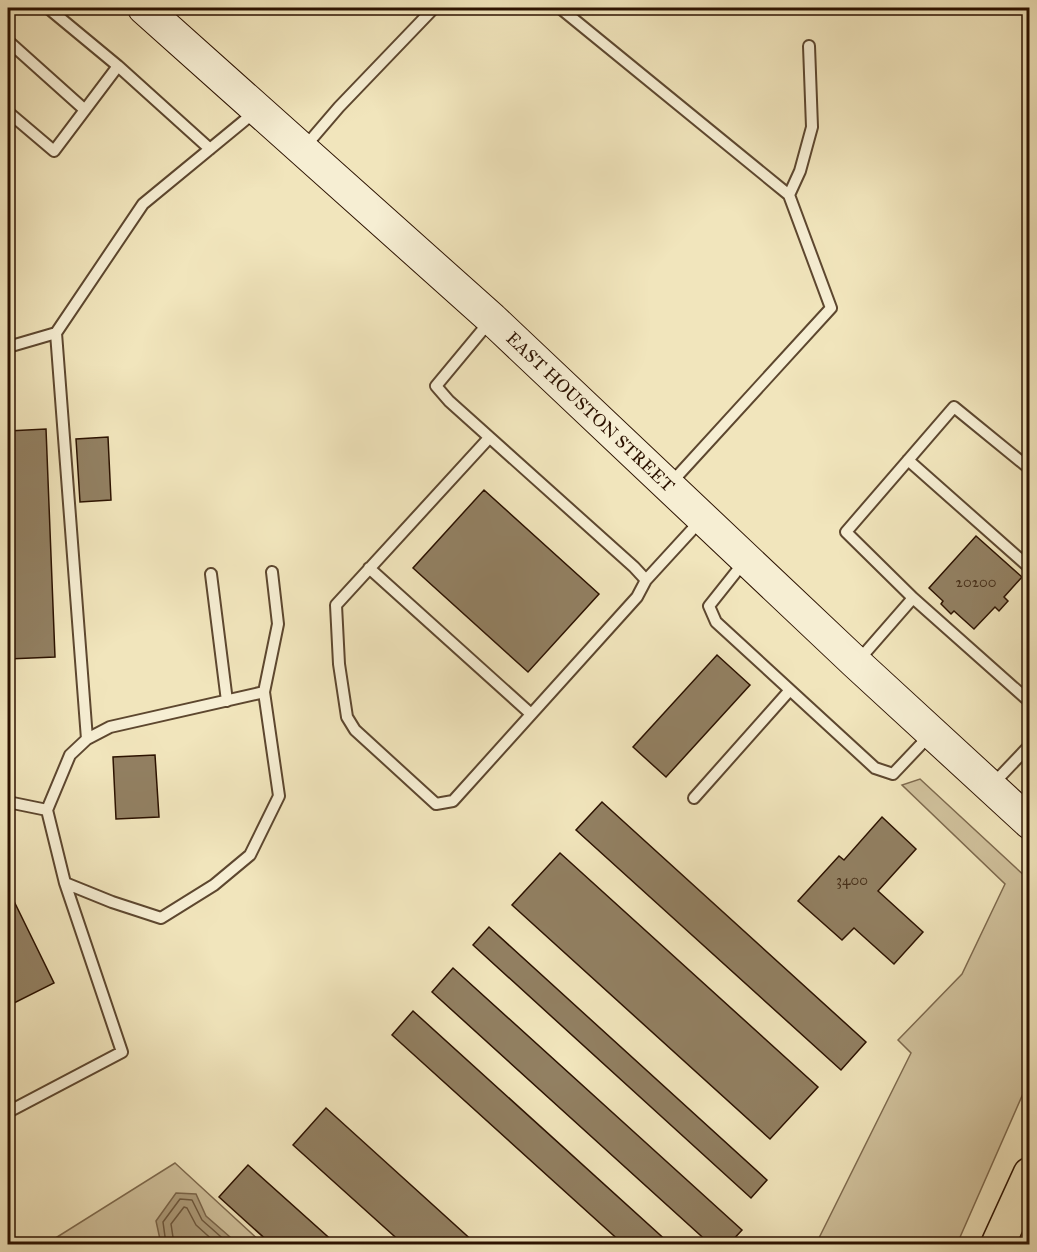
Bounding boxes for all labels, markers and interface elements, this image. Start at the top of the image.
street label: EAST HOUSTON STREET [502,327,679,497]
house number: 20200 [956,573,997,591]
house number: 3400 [836,871,868,889]

